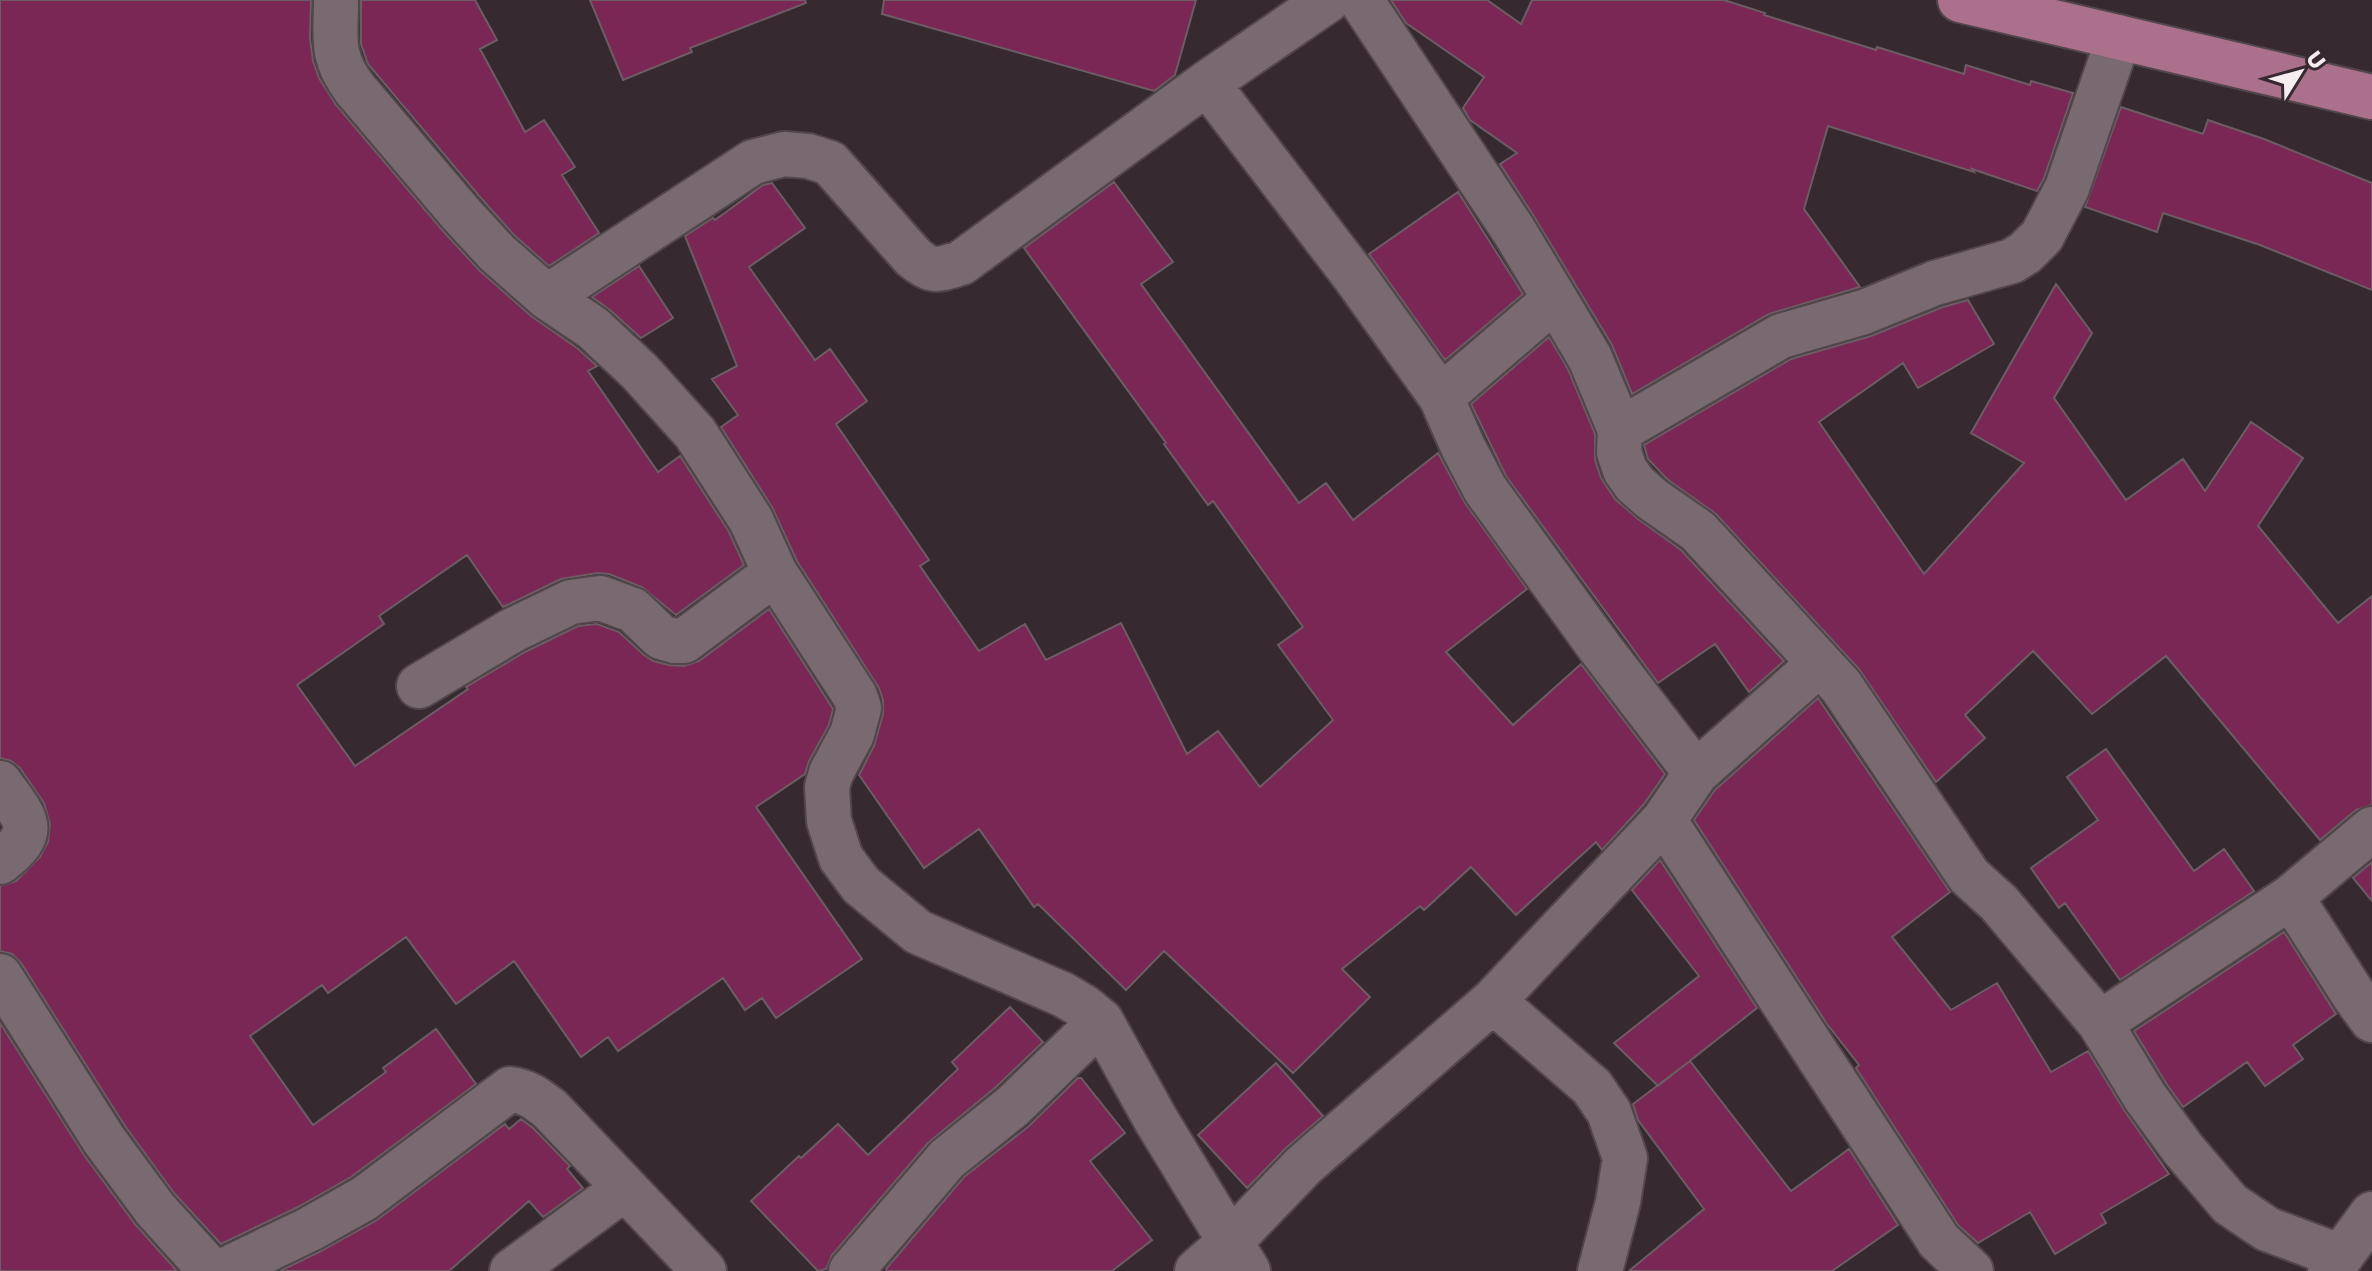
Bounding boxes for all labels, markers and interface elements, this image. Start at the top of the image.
north arrow [2260,32,2340,112]
text: U [2299,45,2333,76]

